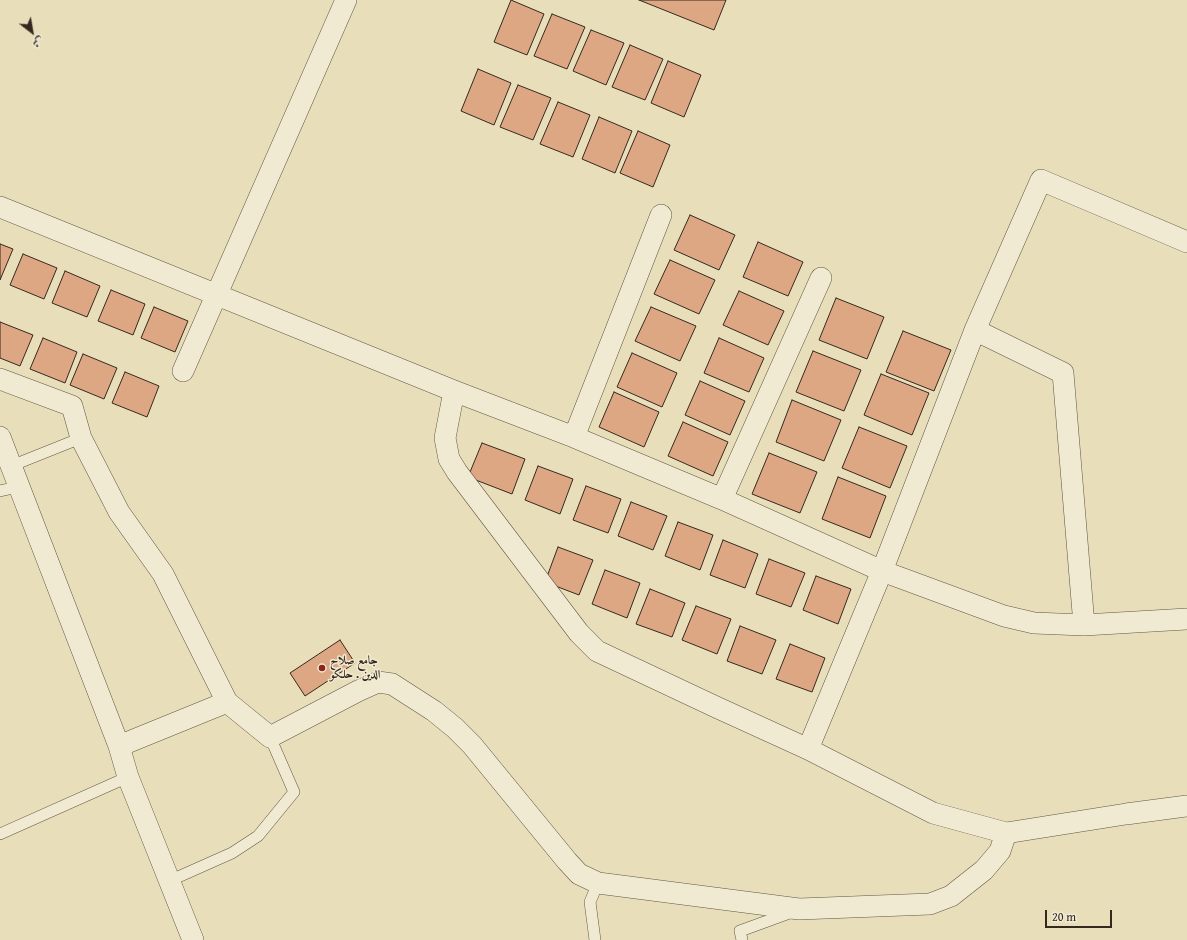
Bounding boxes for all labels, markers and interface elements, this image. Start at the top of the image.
north arrow [12,12,52,52]
text: ش [29,33,47,52]
place label: جامع صلاح الدين . حلكو [330,654,380,682]
marker: جامع صلاح الدين . حلكو [317,663,327,673]
scale bar [1047,902,1114,928]
text: 20 m [1052,908,1076,925]

